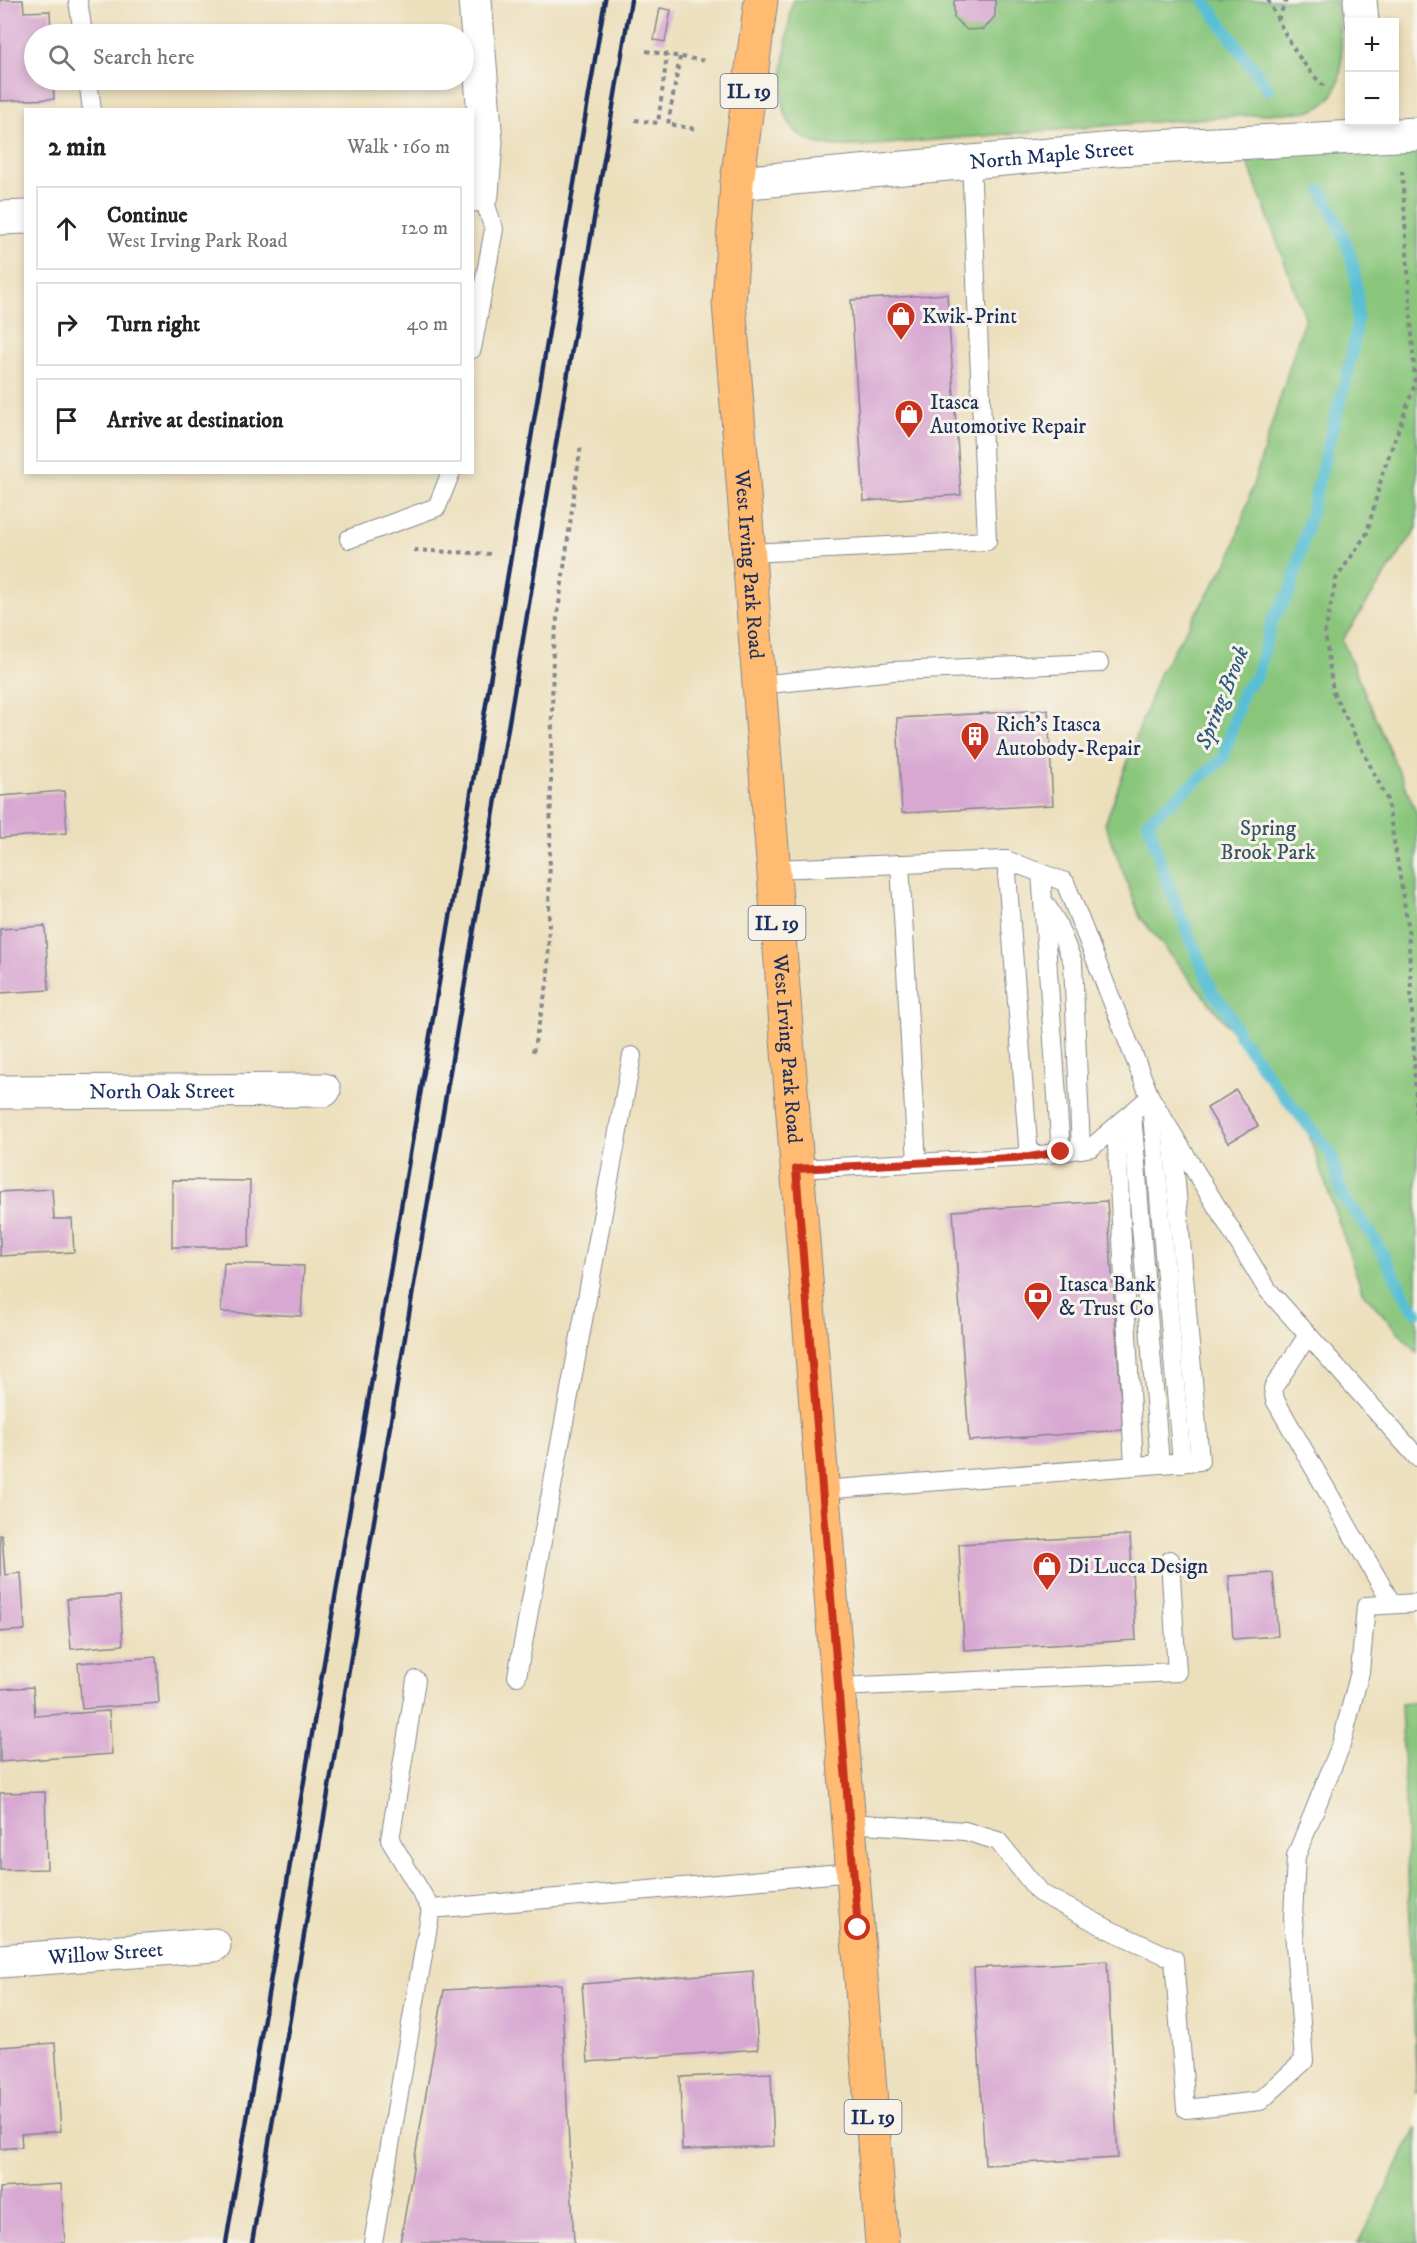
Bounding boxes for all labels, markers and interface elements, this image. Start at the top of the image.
map controls [1345,18,1399,126]
button: + [1345,18,1399,72]
search box [24,24,474,90]
icon: search [45,41,78,74]
text: Search here [93,44,195,71]
button: − [1345,72,1399,126]
road number: IL 19 [720,74,777,108]
text: 2 min [48,131,106,164]
text: Walk · 160 m [347,135,450,160]
street label: North Maple Street [969,136,1135,176]
text: Continue [107,202,188,229]
icon: ahead [50,212,83,245]
text: 120 m [401,216,448,241]
text: West Irving Park Road [107,229,287,254]
shop icon: Kwik-Print [885,300,917,342]
place label: Kwik-Print [922,304,1017,330]
icon: right [50,308,83,341]
text: Turn right [107,311,200,338]
text: 40 m [406,312,448,337]
place label: Itasca Automotive Repair [930,390,1086,440]
shop icon: Itasca Automotive Repair [893,398,925,440]
icon: arrive [50,404,83,437]
text: Arrive at destination [107,407,284,434]
street label: West Irving Park Road [728,468,769,661]
water label: Spring Brook [1189,642,1255,754]
place label: Rich's Itasca Autobody-Repair [996,712,1141,762]
building icon: Rich's Itasca Autobody-Repair [959,720,991,762]
park label: Spring Brook Park [1220,816,1316,866]
road number: IL 19 [748,906,806,940]
street label: West Irving Park Road [766,952,807,1145]
street label: North Oak Street [89,1079,235,1105]
route end [1047,1138,1073,1164]
place label: Itasca Bank & Trust Co [1059,1272,1157,1322]
bank icon: Itasca Bank & Trust Co [1022,1280,1054,1322]
shop icon: Di Lucca Design [1031,1550,1063,1592]
place label: Di Lucca Design [1068,1554,1208,1580]
route start [844,1914,870,1940]
street label: Willow Street [46,1937,164,1971]
road number: IL 19 [844,2100,902,2134]

